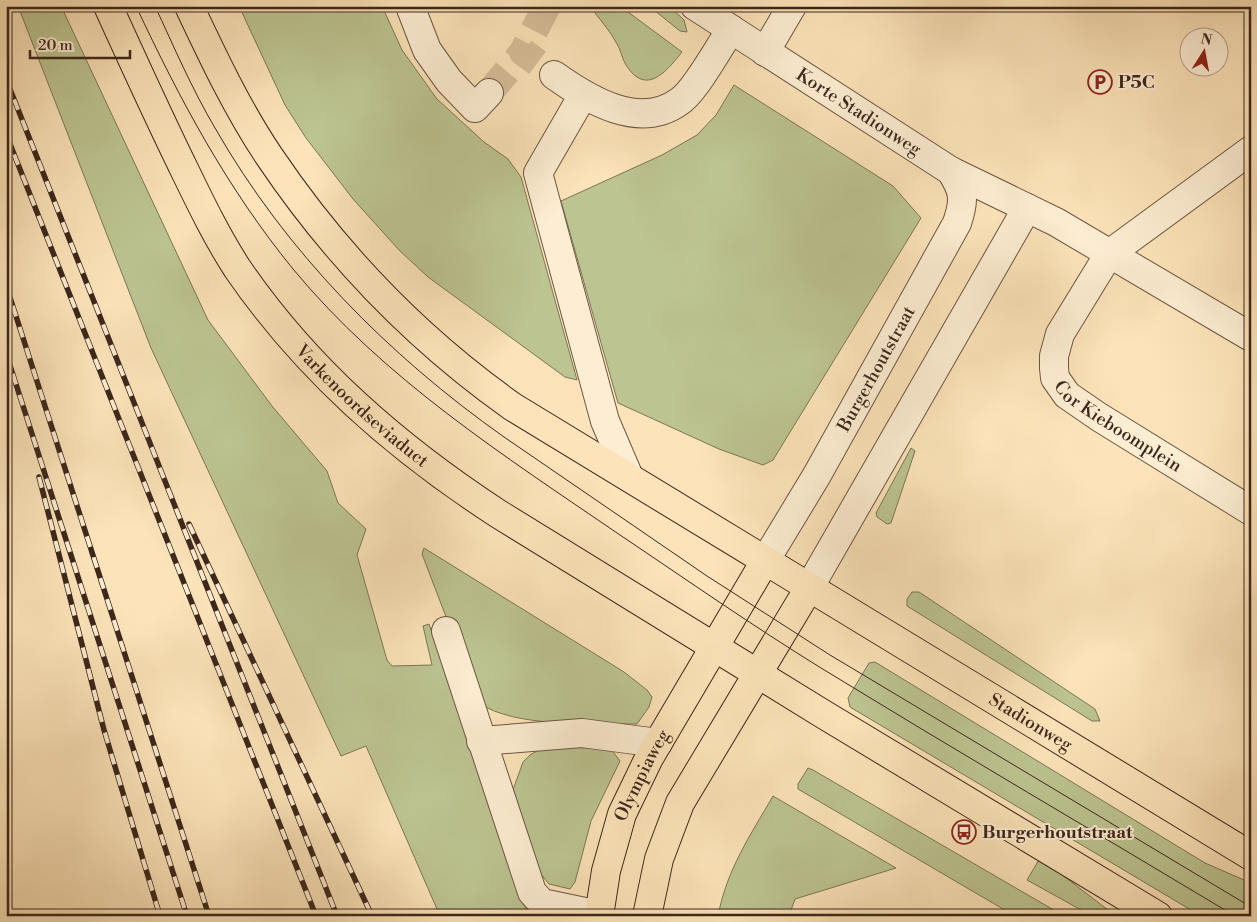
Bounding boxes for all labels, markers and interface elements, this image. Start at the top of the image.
scale bar [30,28,130,60]
north arrow [1180,28,1230,78]
text: N [1199,30,1213,50]
text: 20 m [38,36,73,55]
street label: Korte Stadionweg [792,63,926,161]
parking icon: P5C [1087,69,1113,95]
place label: P5C [1118,71,1155,94]
street label: Burgerhoutstraat [831,301,920,437]
street label: Varkenoordseviaduct [290,339,434,473]
street label: Cor Kieboomplein [1049,376,1187,477]
street label: Stadionweg [985,688,1077,756]
street label: Olympiaweg [609,725,675,825]
bus stop icon: Burgerhoutstraat [951,819,977,845]
place label: Burgerhoutstraat [982,821,1133,844]

